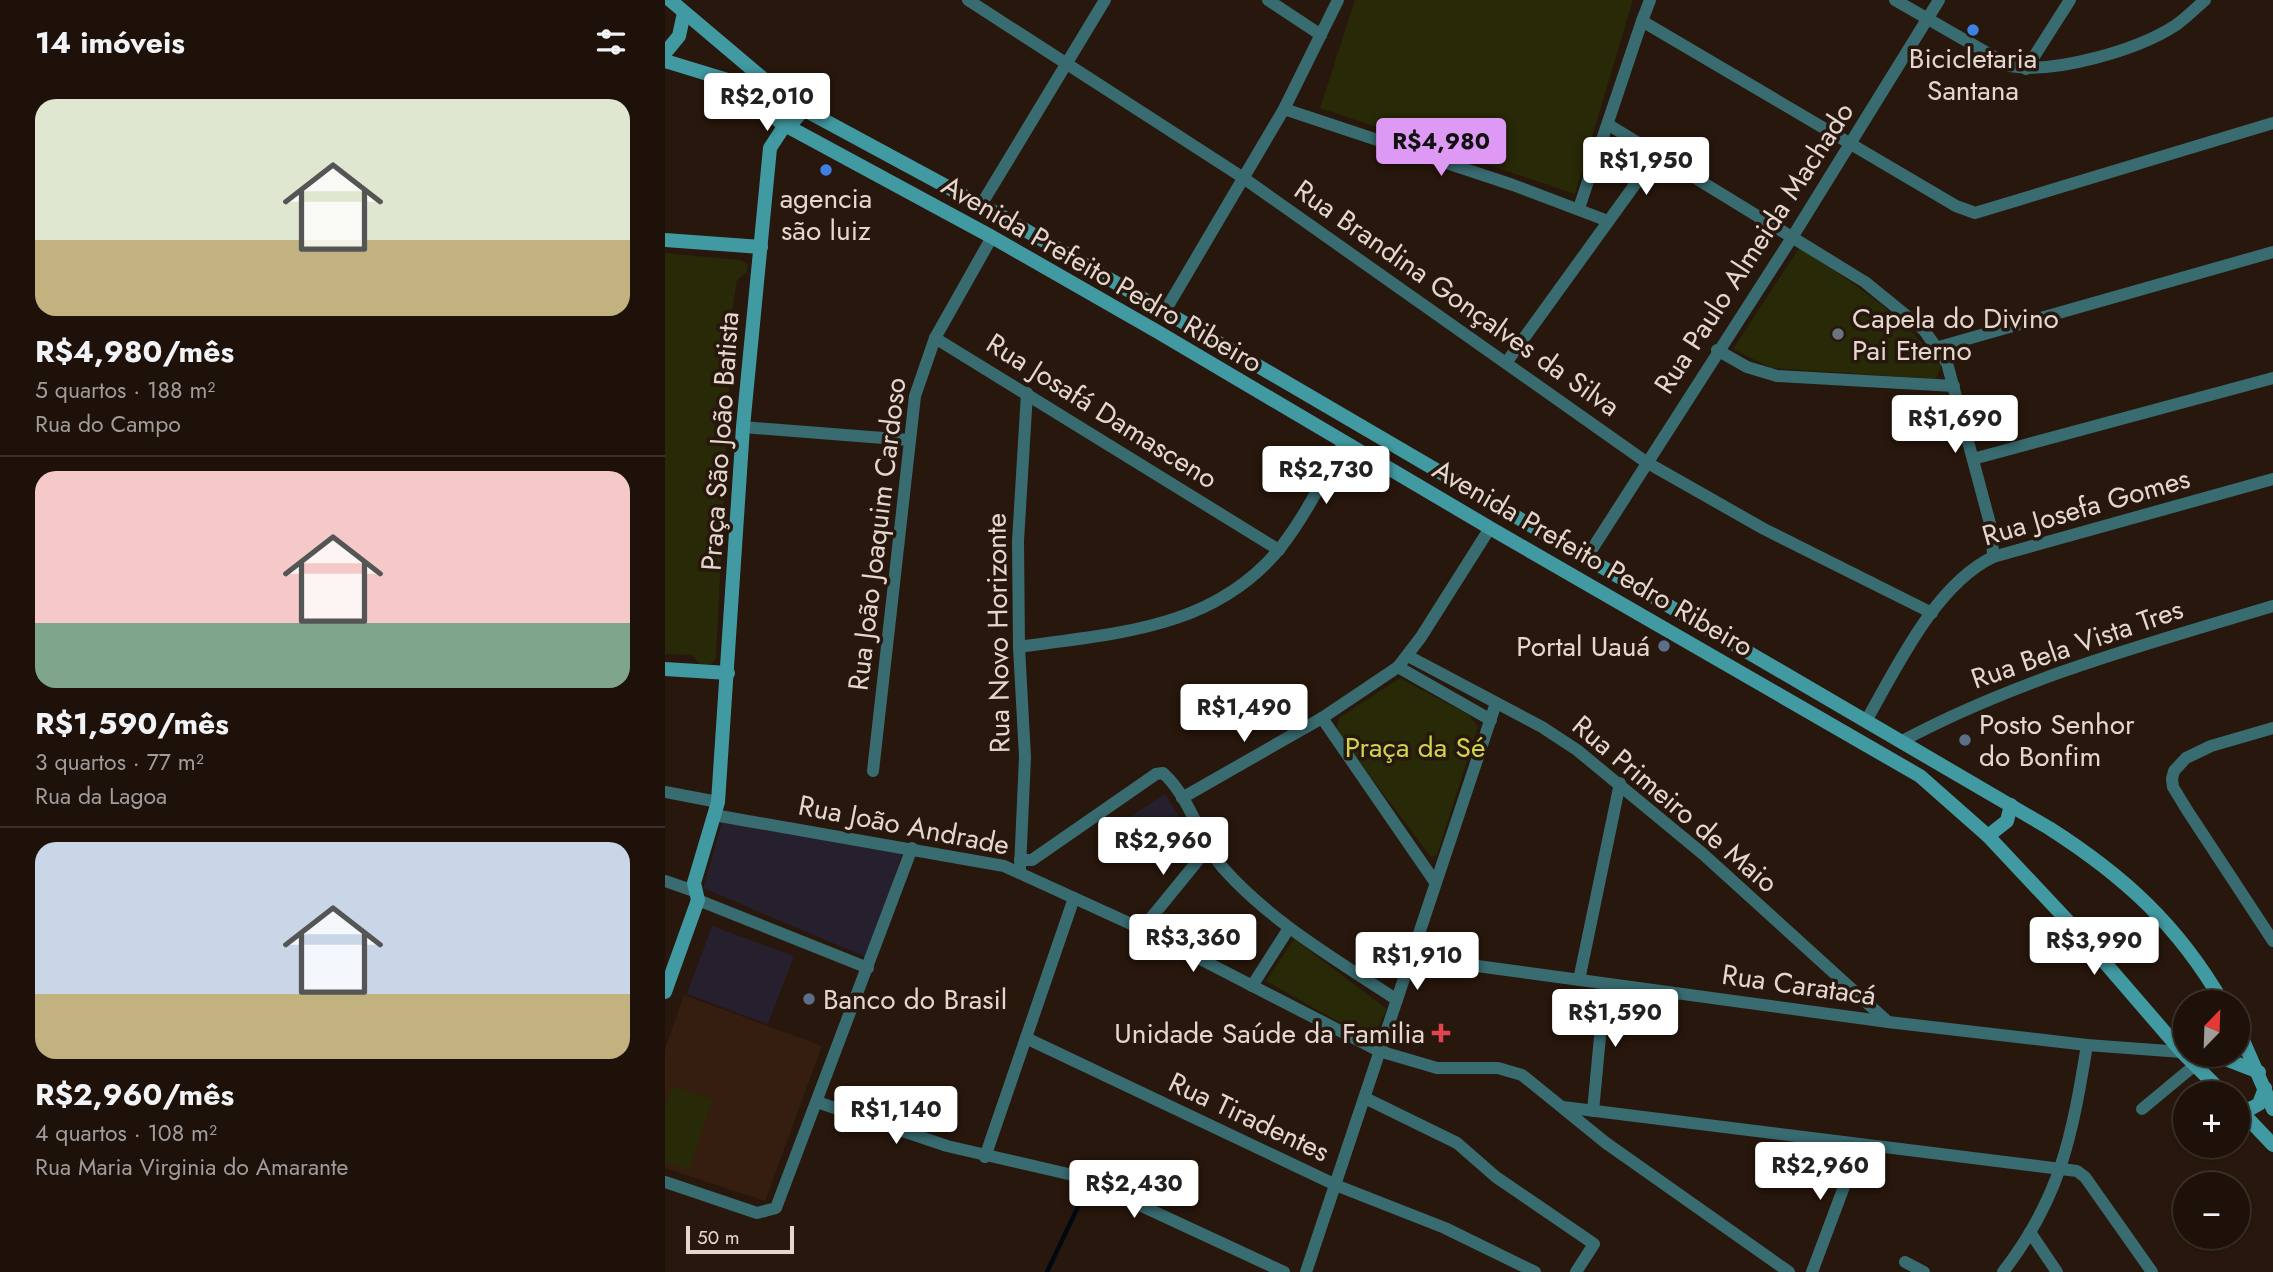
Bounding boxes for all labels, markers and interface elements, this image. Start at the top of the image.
text: 14 imóveis [35,21,185,64]
marker: Bicicletaria Santana [1965,22,1981,38]
icon: filters [592,23,630,61]
place label: Bicicletaria Santana [1909,38,2037,111]
pin: R$2,010 [702,74,832,133]
text: R$2,010 [720,79,814,113]
street label: Rua Paulo Almeida Machado [1644,94,1864,402]
pin: R$4,980 [1376,118,1506,178]
text: R$4,980 [1392,124,1490,158]
pin: R$1,950 [1581,138,1711,197]
text: R$1,950 [1599,143,1693,177]
icon: home [270,144,396,270]
marker: agencia são luiz [818,162,834,178]
street label: Avenida Prefeito Pedro Ribeiro [934,165,1270,383]
street label: Rua Brandina Gonçalves da Silva [1286,170,1628,426]
place label: agencia são luiz [780,178,872,251]
place label: Capela do Divino Pai Eterno [1852,298,2059,371]
street label: Praça São João Batista [690,310,750,572]
street label: Rua Josafá Damasceno [978,323,1226,499]
marker: Capela do Divino Pai Eterno [1830,326,1846,342]
text: R$4,980/mês [35,330,234,373]
text: 5 quartos · 188 m² [35,373,215,407]
street label: Rua João Joaquim Cardoso [837,375,917,693]
pin: R$1,690 [1890,396,2020,455]
text: R$1,690 [1908,401,2002,435]
text: Rua do Campo [35,407,181,441]
pin: R$2,730 [1261,447,1391,506]
street label: Avenida Prefeito Pedro Ribeiro [1425,449,1761,667]
text: R$2,730 [1278,452,1374,486]
street label: Rua Josefa Gomes [1977,458,2195,556]
street label: Rua Novo Horizonte [975,513,1021,753]
icon: home [270,516,396,642]
street label: Rua Bela Vista Tres [1965,588,2189,700]
place label: Portal Uauá [1516,626,1650,667]
marker: Portal Uauá [1656,638,1672,654]
pin: R$1,490 [1179,684,1309,744]
text: R$1,490 [1196,690,1292,724]
text: R$1,590/mês [35,702,229,745]
place label: Posto Senhor do Bonfim [1979,704,2135,777]
street label: Rua Primeiro de Maio [1563,705,1787,903]
park label: Praça da Sé [1345,727,1485,768]
marker: Posto Senhor do Bonfim [1957,732,1973,748]
text: 3 quartos · 77 m² [35,745,204,779]
text: Rua da Lagoa [35,779,167,813]
street label: Rua João Andrade [795,784,1013,866]
pin: R$2,960 [1098,818,1228,877]
text: R$2,960 [1114,823,1212,857]
icon: home [270,887,396,1013]
pin: R$3,360 [1128,914,1258,974]
pin: R$3,990 [2029,918,2159,977]
text: R$3,360 [1145,920,1241,954]
text: R$3,990 [2046,923,2142,957]
pin: R$1,910 [1352,932,1482,992]
text: R$1,910 [1372,938,1462,972]
street label: Rua Caratacá [1719,954,1879,1016]
place label: Banco do Brasil [823,979,1007,1020]
pin: R$1,590 [1550,990,1680,1049]
north arrow [2173,990,2251,1068]
map controls [2173,990,2250,1249]
marker: Banco do Brasil [801,991,817,1007]
text: R$1,590 [1568,995,1662,1029]
place label: Unidade Saúde da Familia [1114,1013,1425,1054]
marker: Unidade Saúde da Familia [1431,1023,1451,1043]
street label: Rua Tiradentes [1162,1062,1336,1172]
text: R$2,960/mês [35,1073,234,1116]
button: + [2173,1081,2250,1158]
pin: R$1,140 [831,1086,961,1146]
text: R$1,140 [850,1092,942,1126]
text: 4 quartos · 108 m² [35,1116,217,1150]
pin: R$2,960 [1755,1142,1885,1202]
text: R$2,960 [1771,1148,1869,1182]
text: Rua Maria Virginia do Amarante [35,1150,348,1184]
pin: R$2,430 [1069,1160,1199,1220]
text: R$2,430 [1085,1166,1183,1200]
button: − [2173,1172,2250,1249]
scale bar [686,1223,795,1255]
text: 50 m [697,1224,740,1251]

